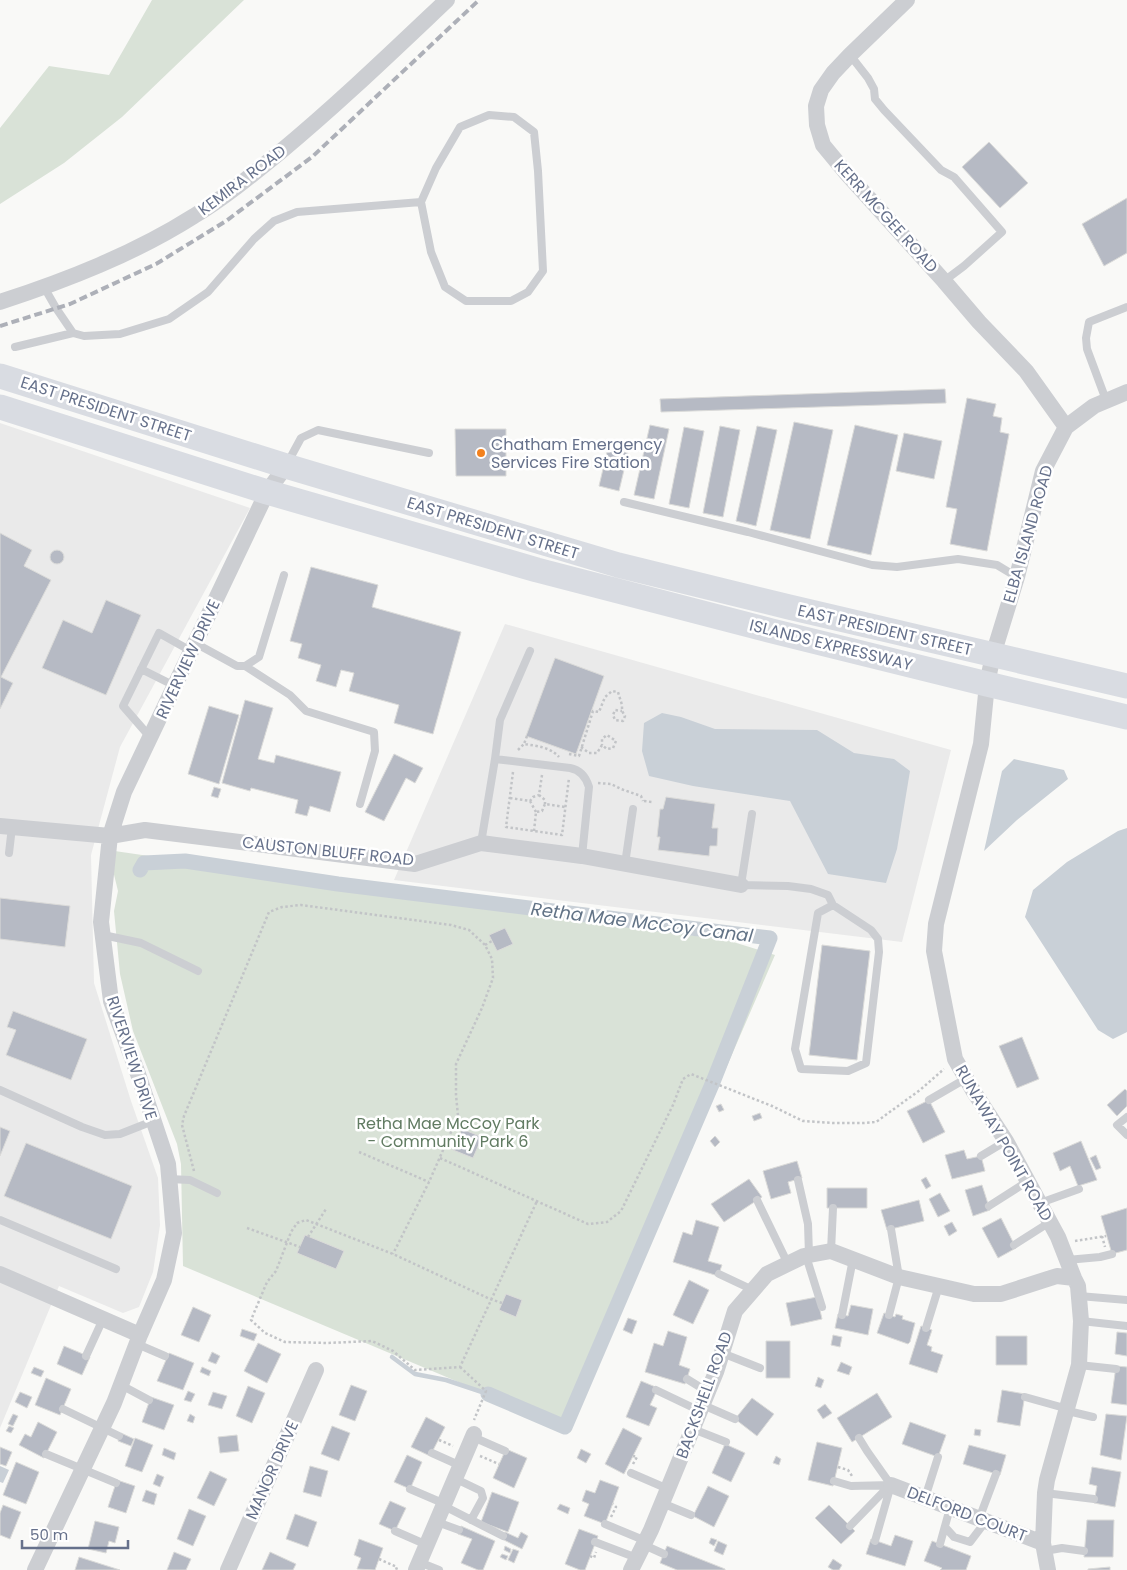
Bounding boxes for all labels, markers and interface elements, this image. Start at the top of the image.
street label: KEMIRA ROAD [193,139,291,221]
street label: KERR MCGEE ROAD [829,154,943,278]
street label: EAST PRESIDENT STREET [18,370,195,448]
place label: Chatham Emergency Services Fire Station [491,433,662,474]
marker: Chatham Emergency Services Fire Station [475,447,487,459]
street label: ELBA ISLAND ROAD [997,462,1059,606]
street label: EAST PRESIDENT STREET [404,491,582,565]
street label: RIVERVIEW DRIVE [150,596,226,722]
street label: EAST PRESIDENT STREET [796,599,975,661]
street label: ISLANDS EXPRESSWAY [747,614,915,677]
street label: CAUSTON BLUFF ROAD [241,831,415,871]
water label: Retha Mae McCoy Canal [530,896,755,948]
street label: RIVERVIEW DRIVE [101,993,163,1123]
street label: RUNAWAY POINT ROAD [950,1061,1058,1225]
park label: Retha Mae McCoy Park - Community Park 6 [356,1112,540,1153]
street label: BACKSHELL ROAD [670,1328,738,1462]
street label: MANOR DRIVE [240,1417,304,1523]
street label: DELFORD COURT [904,1481,1030,1548]
scale bar [22,1518,129,1550]
text: 50 m [30,1524,68,1545]

